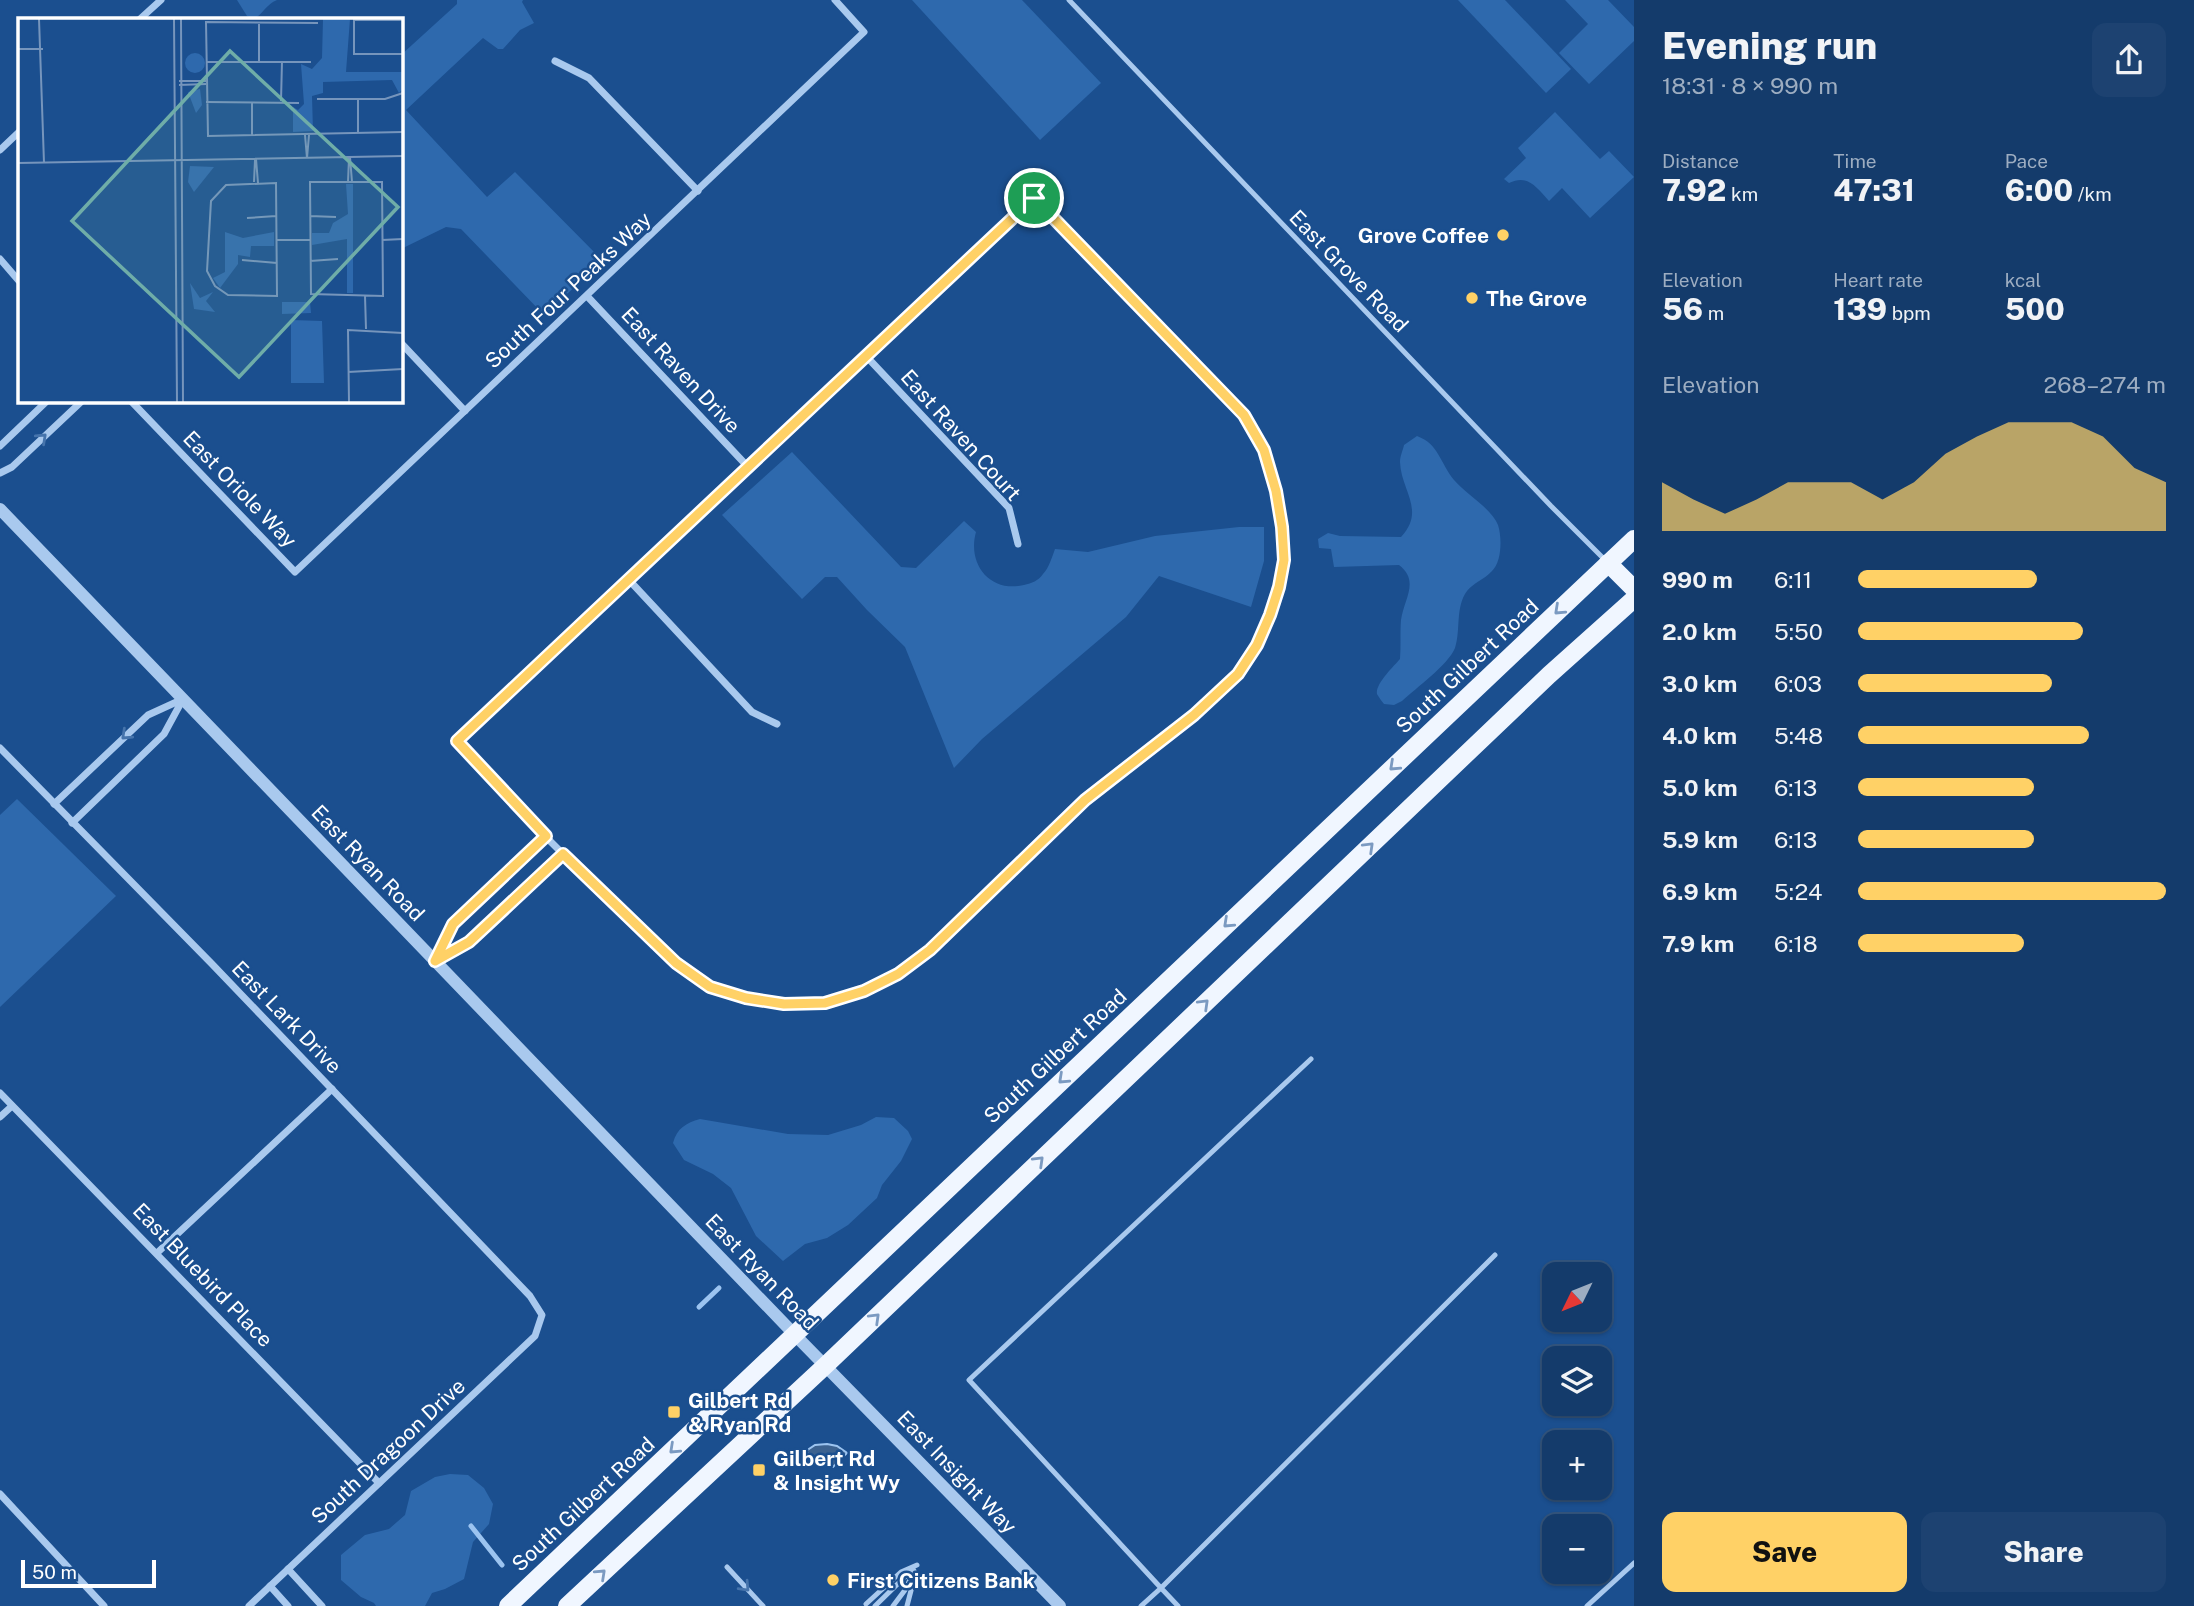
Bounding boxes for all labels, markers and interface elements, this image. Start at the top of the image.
inset map [18,18,402,402]
text: Evening run [1662,23,1877,68]
button: share [2092,23,2166,97]
text: 18:31 · 8 × 990 m [1662,72,1838,99]
text: Distance [1662,150,1739,172]
text: Time [1833,150,1877,172]
text: Pace [2005,150,2048,172]
pin [1004,168,1064,228]
text: 7.92 [1662,172,1726,208]
text: 47:31 [1833,172,1915,208]
text: 6:00 [2005,172,2073,208]
icon: arrive [1015,179,1053,217]
text: km [1726,183,1758,205]
text: /km [2073,183,2112,205]
street label: East Grove Road [1284,205,1414,337]
street label: South Four Peaks Way [480,207,656,373]
place label: Grove Coffee [1358,223,1489,248]
marker: Grove Coffee [1495,227,1511,243]
text: Elevation [1662,269,1743,291]
text: Heart rate [1833,269,1923,291]
text: kcal [2005,269,2041,291]
place label: The Grove [1486,286,1587,311]
marker: The Grove [1464,290,1480,306]
text: 56 [1662,291,1703,327]
text: 139 [1833,291,1887,327]
text: 500 [2005,291,2065,327]
street label: East Raven Drive [616,302,746,438]
text: m [1703,302,1724,324]
text: bpm [1887,302,1931,324]
street label: East Raven Court [896,364,1026,506]
text: Elevation [1662,371,1760,398]
text: 268–274 m [2044,371,2166,398]
street label: East Oriole Way [178,425,302,553]
one-way arrow [34,434,47,447]
text: 990 m [1662,566,1733,593]
text: 6:11 [1774,566,1812,593]
street label: South Gilbert Road [1391,594,1543,738]
one-way arrow [1554,601,1567,614]
text: 2.0 km [1662,618,1737,645]
text: 5:50 [1774,618,1823,645]
text: 3.0 km [1662,670,1737,697]
text: 6:03 [1774,670,1822,697]
text: 4.0 km [1662,722,1737,749]
text: 5:48 [1774,722,1823,749]
one-way arrow [122,727,135,740]
one-way arrow [1389,758,1402,771]
text: 5.0 km [1662,774,1738,801]
text: 6:13 [1774,774,1817,801]
street label: East Ryan Road [306,800,430,926]
text: 5.9 km [1662,826,1738,853]
text: 6:13 [1774,826,1817,853]
one-way arrow [1361,842,1374,855]
text: 6.9 km [1662,878,1738,905]
text: 5:24 [1774,878,1823,905]
one-way arrow [1224,914,1237,927]
text: 7.9 km [1662,930,1734,957]
text: 6:18 [1774,930,1818,957]
street label: East Lark Drive [227,956,347,1078]
street label: South Gilbert Road [979,984,1131,1128]
one-way arrow [1196,999,1209,1012]
one-way arrow [1058,1071,1071,1084]
one-way arrow [1031,1156,1044,1169]
street label: East Bluebird Place [128,1198,278,1352]
street label: East Ryan Road [700,1209,824,1335]
north arrow [1542,1262,1612,1332]
map controls [1542,1262,1612,1584]
one-way arrow [867,1313,880,1326]
button: layers [1542,1346,1612,1416]
street label: South Dragoon Drive [306,1373,470,1529]
place label: Gilbert Rd & Ryan Rd [688,1388,791,1437]
marker: Gilbert Rd & Ryan Rd [666,1404,682,1420]
street label: East Insight Way [892,1405,1022,1539]
button: + [1542,1430,1612,1500]
street label: South Gilbert Road [507,1432,659,1576]
one-way arrow [669,1440,682,1453]
place label: Gilbert Rd & Insight Wy [773,1446,900,1495]
marker: Gilbert Rd & Insight Wy [751,1462,767,1478]
button: Save [1662,1512,1907,1592]
button: Share [1921,1512,2166,1592]
button: − [1542,1514,1612,1584]
scale bar [21,1557,156,1589]
text: 50 m [32,1561,77,1583]
place label: First Citizens Bank [847,1568,1035,1593]
one-way arrow [593,1570,606,1583]
marker: First Citizens Bank [825,1572,841,1588]
one-way arrow [736,1578,749,1591]

